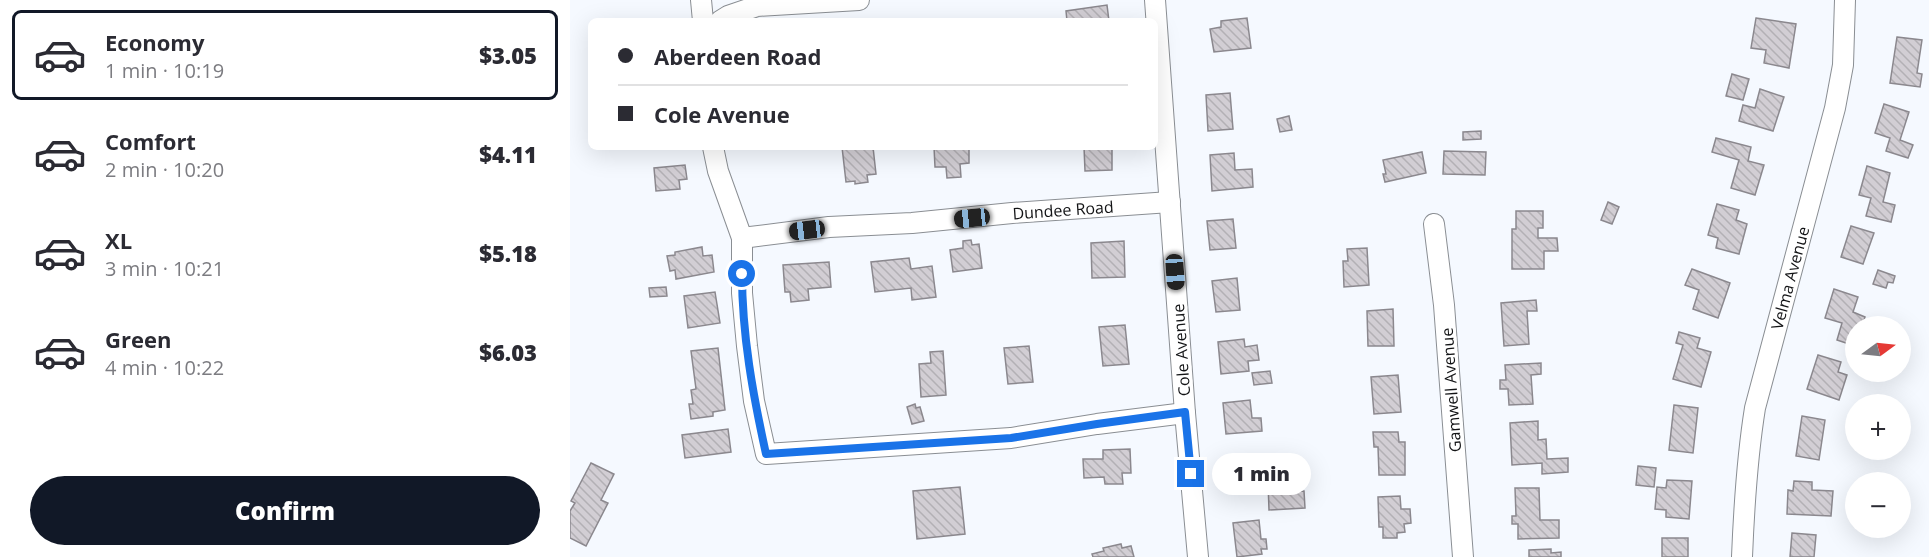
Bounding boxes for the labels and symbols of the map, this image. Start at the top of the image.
street label: Dundee Road [1012,195,1114,225]
car [953,207,991,229]
car [788,219,826,241]
street label: Velma Avenue [1766,224,1814,332]
car [1165,253,1185,291]
route start [728,260,755,287]
street label: Cole Avenue [1167,303,1195,397]
north arrow [1845,316,1911,382]
street label: Gamwell Avenue [1436,327,1466,453]
callout: 1 min [1212,453,1311,495]
route end [1177,460,1204,487]

